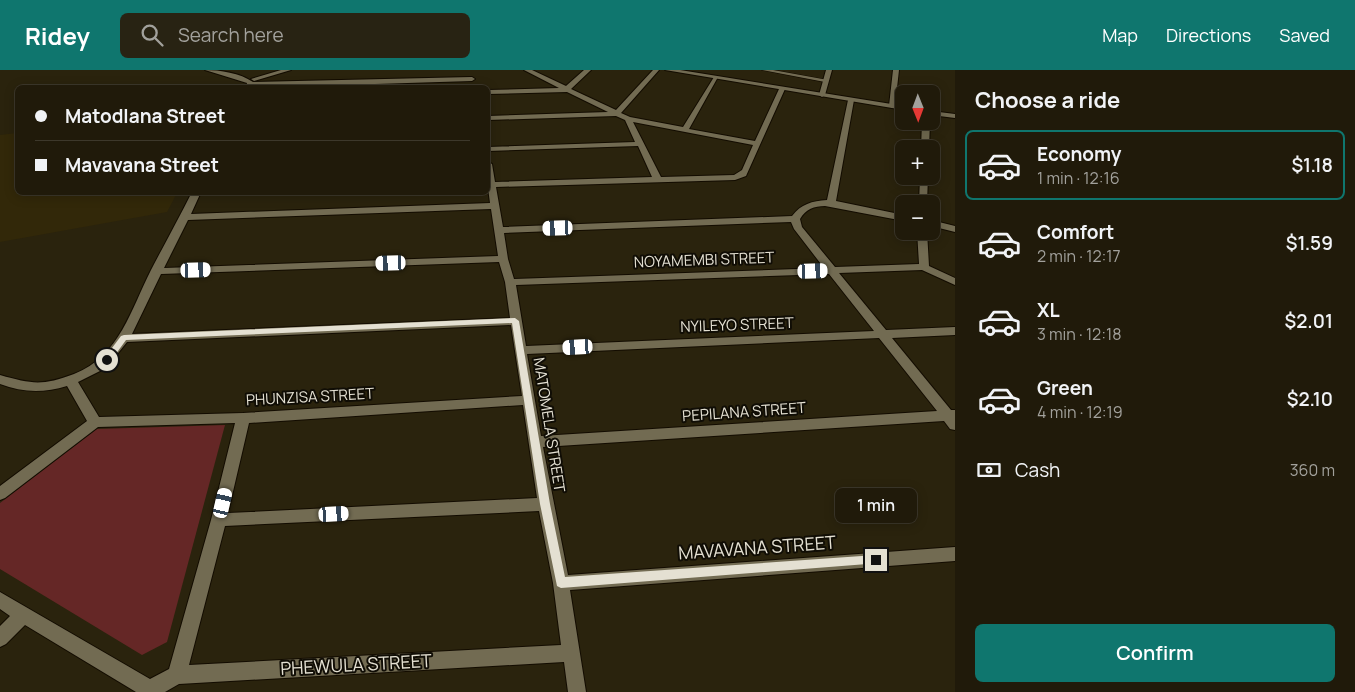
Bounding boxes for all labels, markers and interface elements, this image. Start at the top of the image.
search box [120,13,470,58]
text: Ridey [25,19,90,52]
icon: search [138,21,166,49]
text: Search here [178,22,284,48]
text: Map [1102,23,1138,47]
text: Directions [1166,23,1251,47]
text: Saved [1279,23,1330,47]
north arrow [895,85,940,130]
map controls [895,85,940,240]
text: Choose a ride [975,85,1120,115]
text: Matodlana Street [65,103,225,129]
button: + [895,140,940,185]
text: Economy [1037,141,1121,167]
icon: car [977,143,1022,188]
text: Mavavana Street [65,152,219,178]
text: $1.18 [1291,152,1333,178]
text: 1 min · 12:16 [1037,167,1120,189]
button: − [895,195,940,240]
text: Comfort [1037,219,1114,245]
car [542,220,573,236]
icon: car [977,221,1022,266]
text: $1.59 [1286,230,1333,256]
text: 2 min · 12:17 [1037,245,1121,267]
street label: NOYAMEMBI STREET [633,247,775,272]
car [375,255,406,271]
car [180,262,211,278]
car [797,263,828,279]
text: XL [1037,297,1060,323]
icon: car [977,299,1022,344]
text: $2.01 [1285,308,1333,334]
street label: NYILEYO STREET [680,312,794,337]
text: 3 min · 12:18 [1037,323,1122,345]
car [562,339,593,355]
route start [96,349,118,371]
street label: MATOMELA STREET [528,356,571,494]
text: Green [1037,375,1093,401]
icon: car [977,377,1022,422]
street label: PHUNZISA STREET [245,383,375,410]
text: $2.10 [1287,386,1333,412]
street label: PEPILANA STREET [681,397,806,426]
text: 4 min · 12:19 [1037,401,1123,423]
icon: cash [975,456,1003,484]
text: Cash [1015,457,1060,483]
text: 360 m [1290,459,1335,481]
car [212,487,233,519]
callout: 1 min [835,488,917,522]
text: 1 min [857,494,895,516]
car [318,506,349,522]
street label: MAVAVANA STREET [677,530,837,564]
route end [865,549,887,571]
button: Confirm [975,624,1335,682]
street label: PHEWULA STREET [280,648,433,680]

